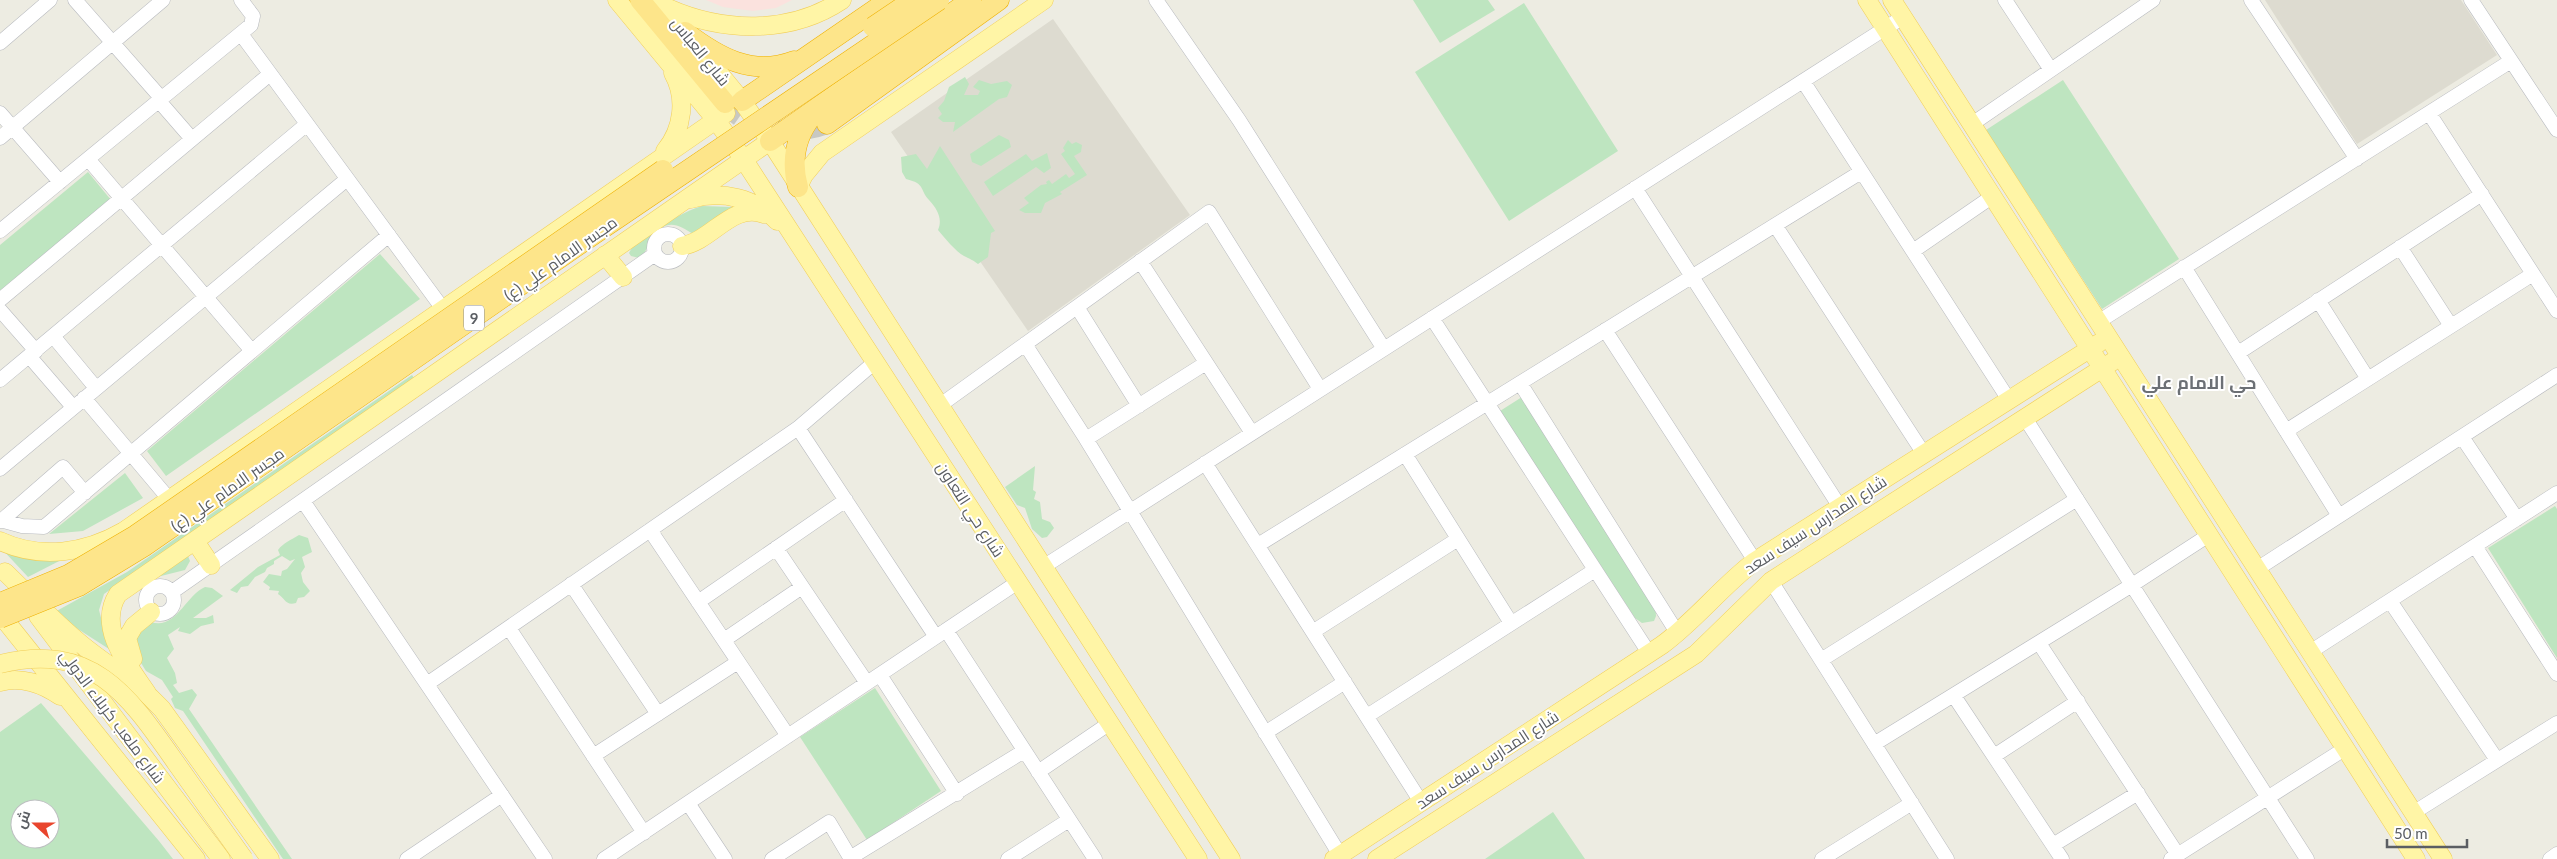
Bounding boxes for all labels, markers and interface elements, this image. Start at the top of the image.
street label: شارع العباس [665,13,734,91]
street label: مجسر الامام علي (ع) [500,212,623,308]
road number: 9 [464,306,484,330]
district label: حي الامام علي [2142,371,2256,398]
street label: مجسر الامام علي (ع) [167,443,290,539]
street label: شارع حي التعاون [929,458,1009,563]
street label: شارع المدارس سيف سعد [1740,471,1891,580]
street label: شارع ملعب كربلاء الدولي [53,645,169,790]
street label: شارع المدارس سيف سعد [1412,706,1563,815]
north arrow [10,799,60,849]
text: ش [11,808,34,831]
scale bar [2387,816,2467,848]
text: 50 m [2394,824,2428,842]

